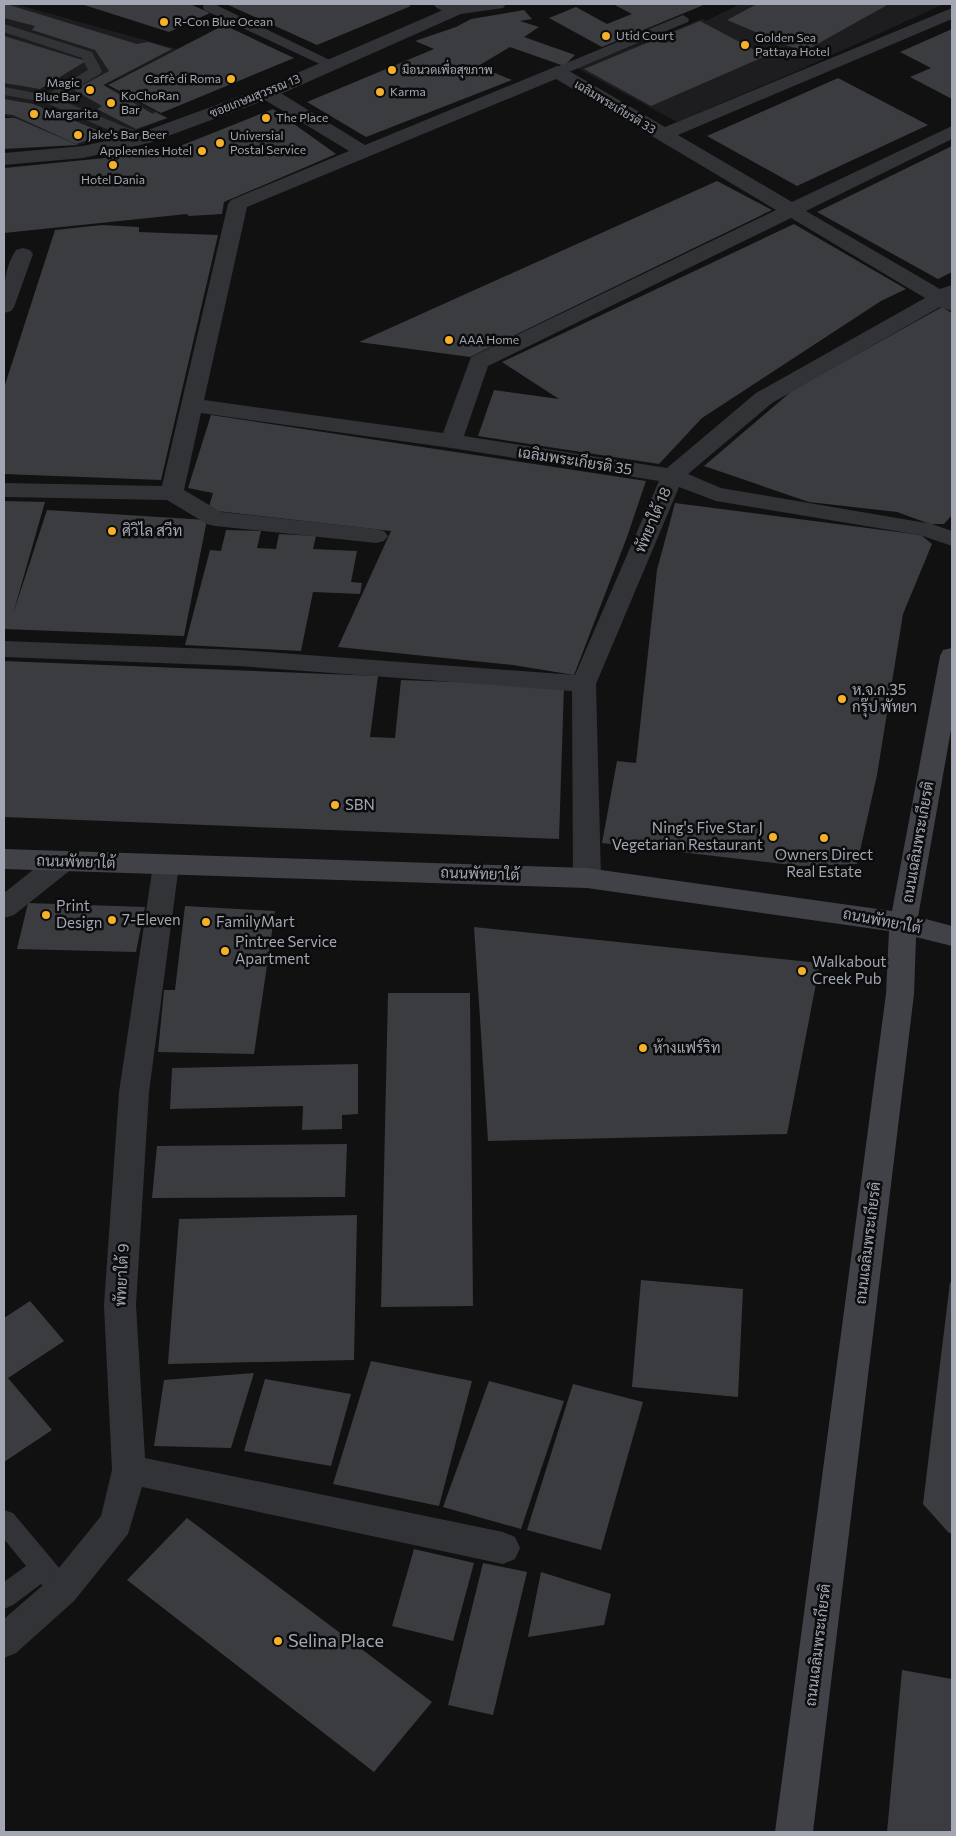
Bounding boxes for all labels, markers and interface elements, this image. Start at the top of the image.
place label: R-Con Blue Ocean [174,14,273,28]
marker: R-Con Blue Ocean [158,16,170,28]
place label: Utid Court [616,28,674,42]
marker: Utid Court [600,30,612,42]
place label: Golden Sea Pattaya Hotel [755,30,830,58]
marker: Golden Sea Pattaya Hotel [739,39,751,51]
place label: มือนวดเพื่อสุขภาพ [402,59,493,79]
marker: มือนวดเพื่อสุขภาพ [386,64,398,76]
street label: ซอยเกษมสุวรรณ 13 [207,70,303,122]
place label: Caffè di Roma [145,71,221,85]
marker: Caffè di Roma [225,73,237,85]
place label: Magic Blue Bar [35,75,80,103]
street label: เฉลิมพระเกียรติ 33 [572,76,659,136]
marker: Magic Blue Bar [84,84,96,96]
place label: Karma [390,84,426,98]
marker: Karma [374,86,386,98]
place label: KoChoRan Bar [121,88,179,116]
marker: KoChoRan Bar [105,97,117,109]
place label: Margarita [44,106,98,120]
marker: Margarita [28,108,40,120]
place label: The Place [276,110,328,124]
marker: The Place [260,112,272,124]
place label: Jake's Bar Beer [88,127,167,142]
place label: Universial Postal Service [230,128,306,156]
marker: Jake's Bar Beer [72,129,84,141]
marker: Universial Postal Service [214,137,226,149]
place label: Appleenies Hotel [99,143,192,157]
marker: Appleenies Hotel [196,145,208,157]
marker: Hotel Dania [107,159,119,171]
place label: Hotel Dania [81,172,145,186]
place label: AAA Home [459,332,519,346]
marker: AAA Home [443,334,455,346]
street label: เฉลิมพระเกียรติ 35 [517,442,634,478]
street label: พัทยาใต้ 18 [630,484,674,555]
place label: ศิวิไล สวีท [122,521,182,539]
marker: ศิวิไล สวีท [106,525,118,537]
place label: ห.จ.ก.35 กรุ๊ป พัทยา [852,680,917,718]
marker: ห.จ.ก.35 กรุ๊ป พัทยา [836,693,848,705]
street label: ถนนเฉลิมพระเกียรติ [897,780,937,904]
place label: SBN [345,795,375,813]
marker: SBN [329,799,341,811]
place label: Ning's Five Star J Vegetarian Restaurant [612,818,763,853]
marker: Ning's Five Star J Vegetarian Restaurant [767,831,779,843]
marker: Owners Direct Real Estate [818,832,830,844]
place label: Owners Direct Real Estate [775,845,873,880]
street label: ถนนพัทยาใต้ [36,851,117,871]
street label: ถนนพัทยาใต้ [440,863,521,883]
place label: Print Design [56,896,102,931]
street label: ถนนพัทยาใต้ [842,904,924,937]
marker: Print Design [40,909,52,921]
place label: 7-Eleven [122,910,181,928]
place label: FamilyMart [216,912,295,930]
marker: 7-Eleven [106,914,118,926]
marker: FamilyMart [200,916,212,928]
place label: Pintree Service Apartment [235,932,337,967]
marker: Pintree Service Apartment [219,945,231,957]
place label: Walkabout Creek Pub [812,952,887,987]
marker: Walkabout Creek Pub [796,965,808,977]
place label: ห้างแฟร์ริท [653,1038,721,1056]
marker: ห้างแฟร์ริท [637,1042,649,1054]
street label: ถนนเฉลิมพระเกียรติ [851,1181,883,1305]
street label: พัทยาใต้ 9 [110,1243,132,1307]
street label: ถนนเฉลิมพระเกียรติ [801,1583,833,1707]
place label: Selina Place [288,1629,384,1651]
marker: Selina Place [272,1635,284,1647]

